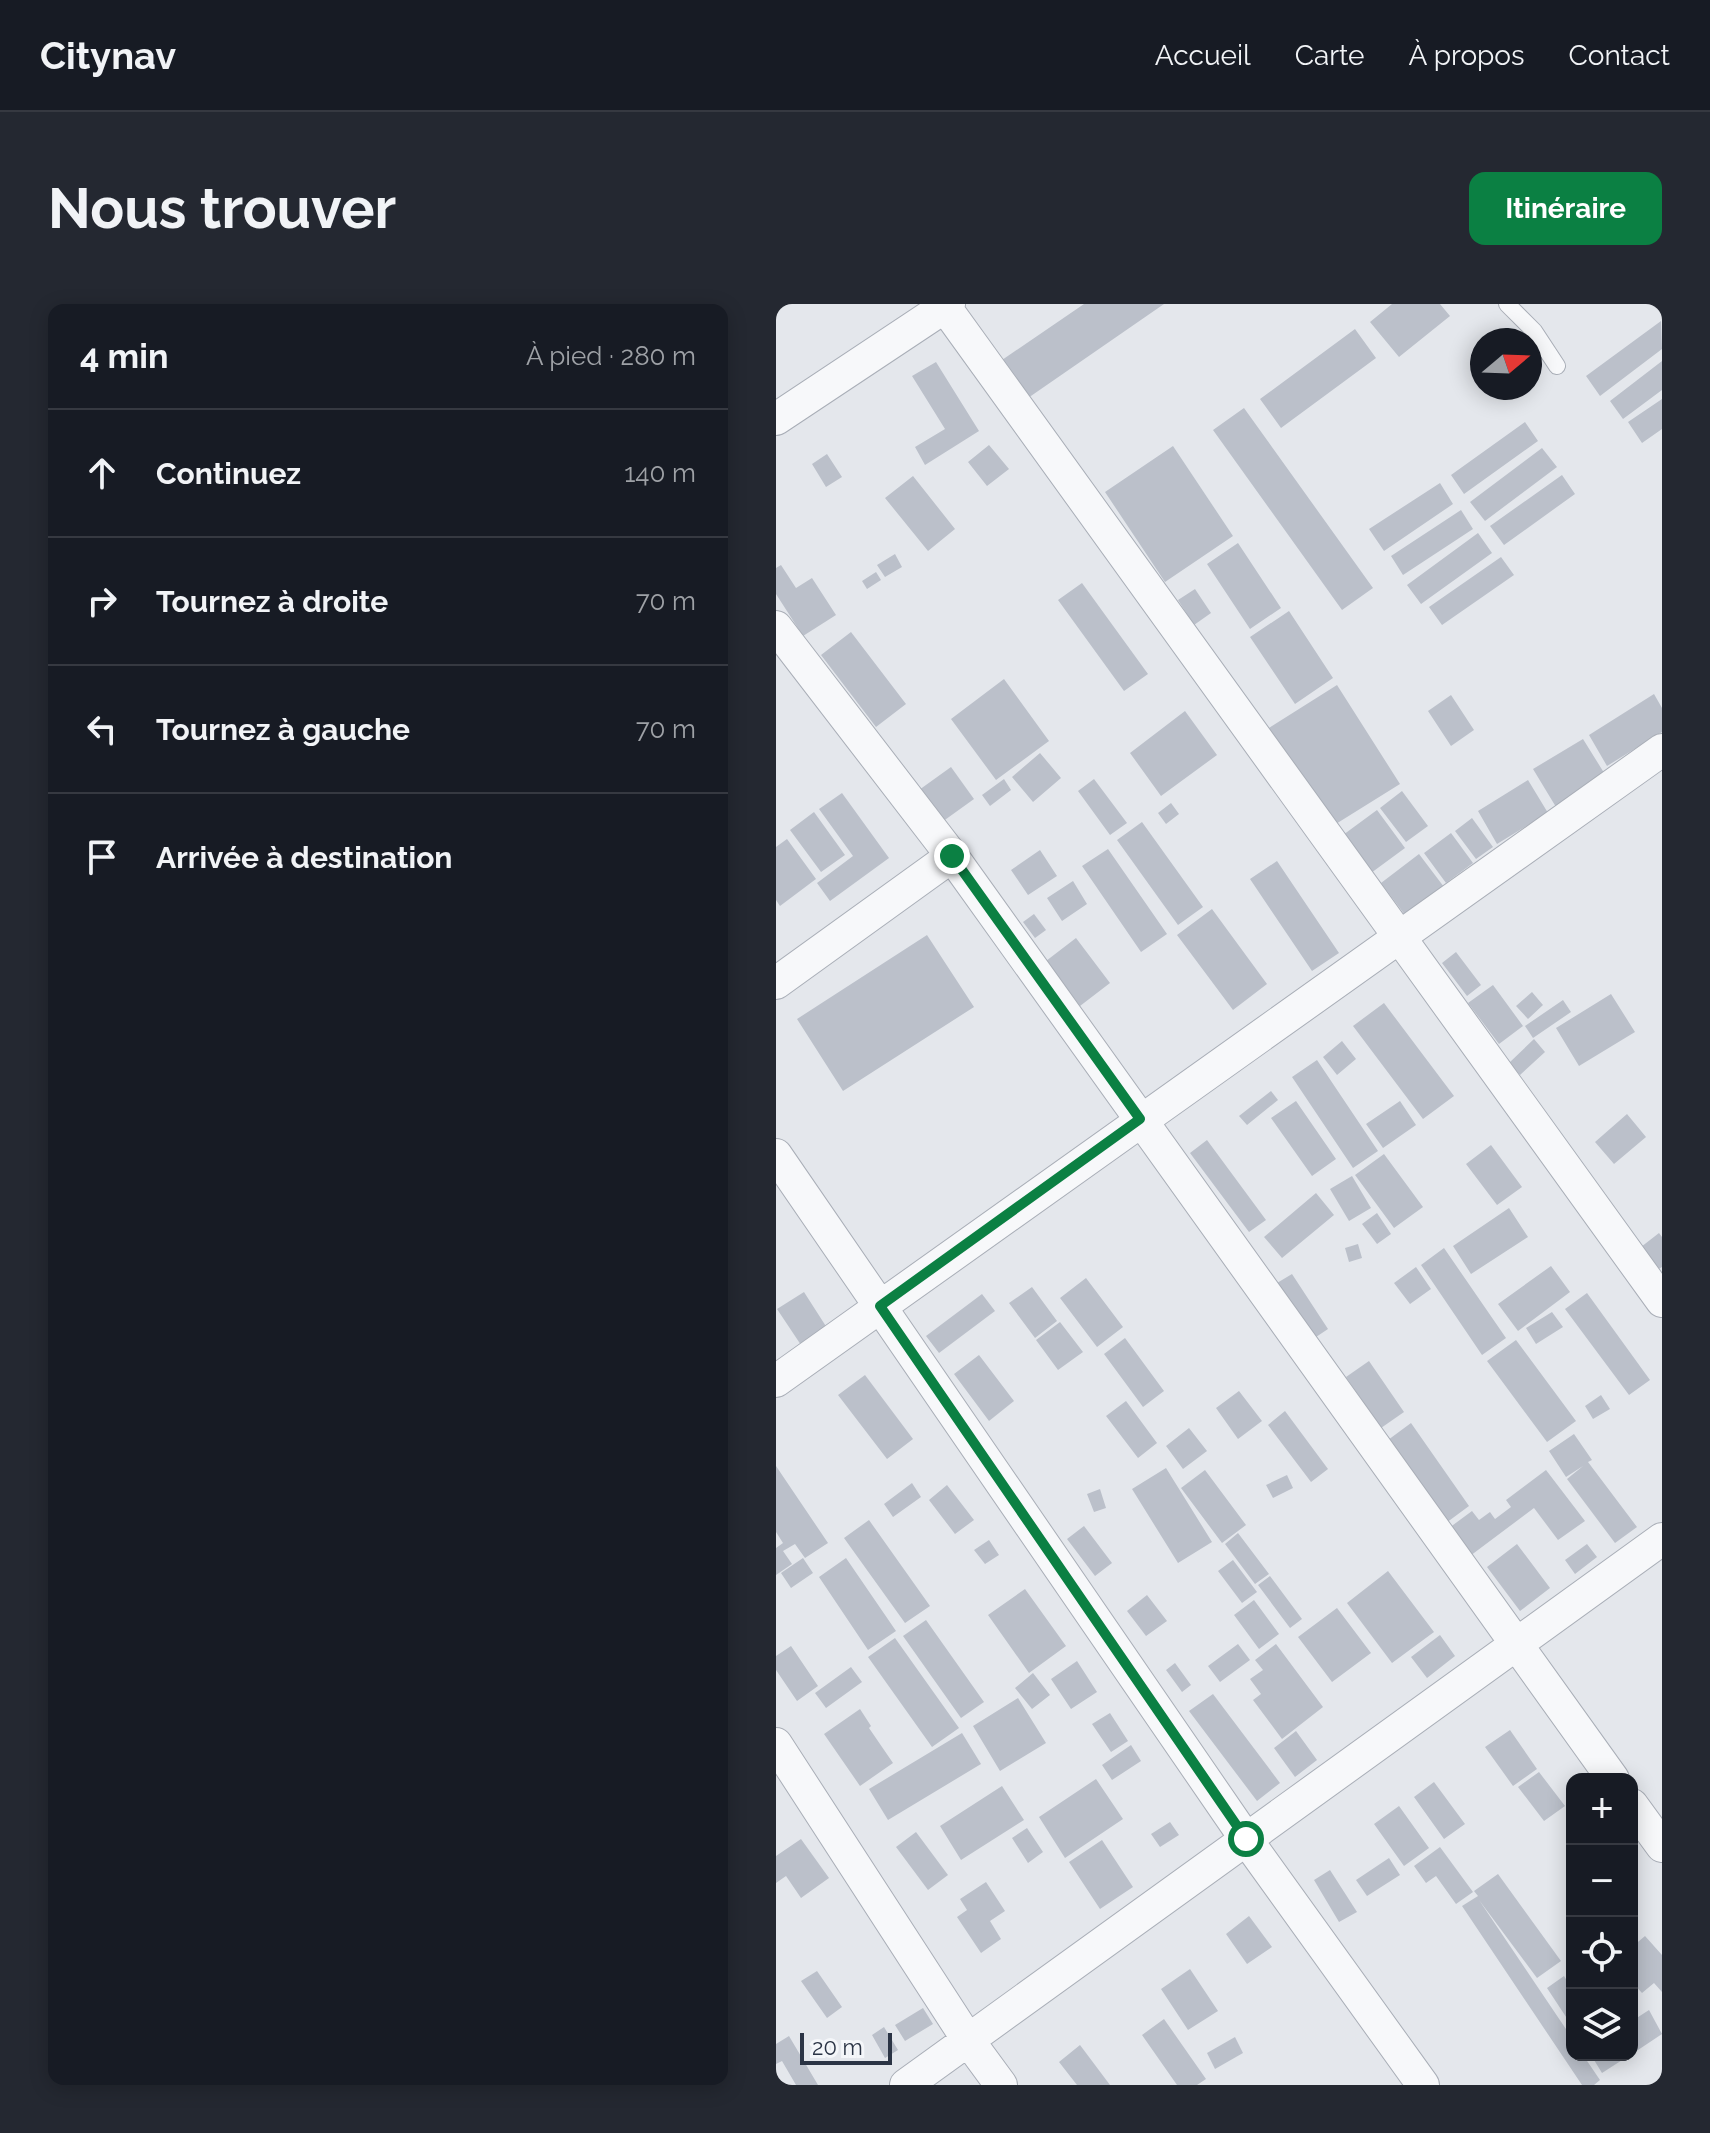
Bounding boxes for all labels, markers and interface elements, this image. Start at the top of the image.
text: Citynav [40,33,176,78]
text: Accueil [1155,39,1251,72]
text: Carte [1295,39,1365,72]
text: À propos [1409,39,1525,72]
text: Contact [1569,39,1670,72]
button: Itinéraire [1469,172,1662,245]
text: Nous trouver [48,175,396,241]
north arrow [1470,328,1542,400]
text: 4 min [80,336,168,376]
text: À pied · 280 m [526,341,696,371]
icon: ahead [80,451,124,495]
text: Continuez [156,456,301,491]
text: 140 m [624,458,696,488]
icon: right [80,579,124,623]
text: Tournez à droite [156,584,388,619]
text: 70 m [636,586,696,616]
icon: left [80,707,124,751]
text: Tournez à gauche [156,712,410,747]
text: 70 m [636,714,696,744]
icon: arrive [80,835,124,879]
route end [934,838,970,874]
text: Arrivée à destination [156,840,452,875]
map controls [1566,1773,1638,2061]
button: + [1566,1773,1638,1845]
route start [1228,1821,1264,1857]
button: − [1566,1845,1638,1917]
button: locate [1566,1917,1638,1989]
button: layers [1566,1989,1638,2061]
scale bar [800,2029,892,2065]
text: 20 m [812,2034,863,2060]

